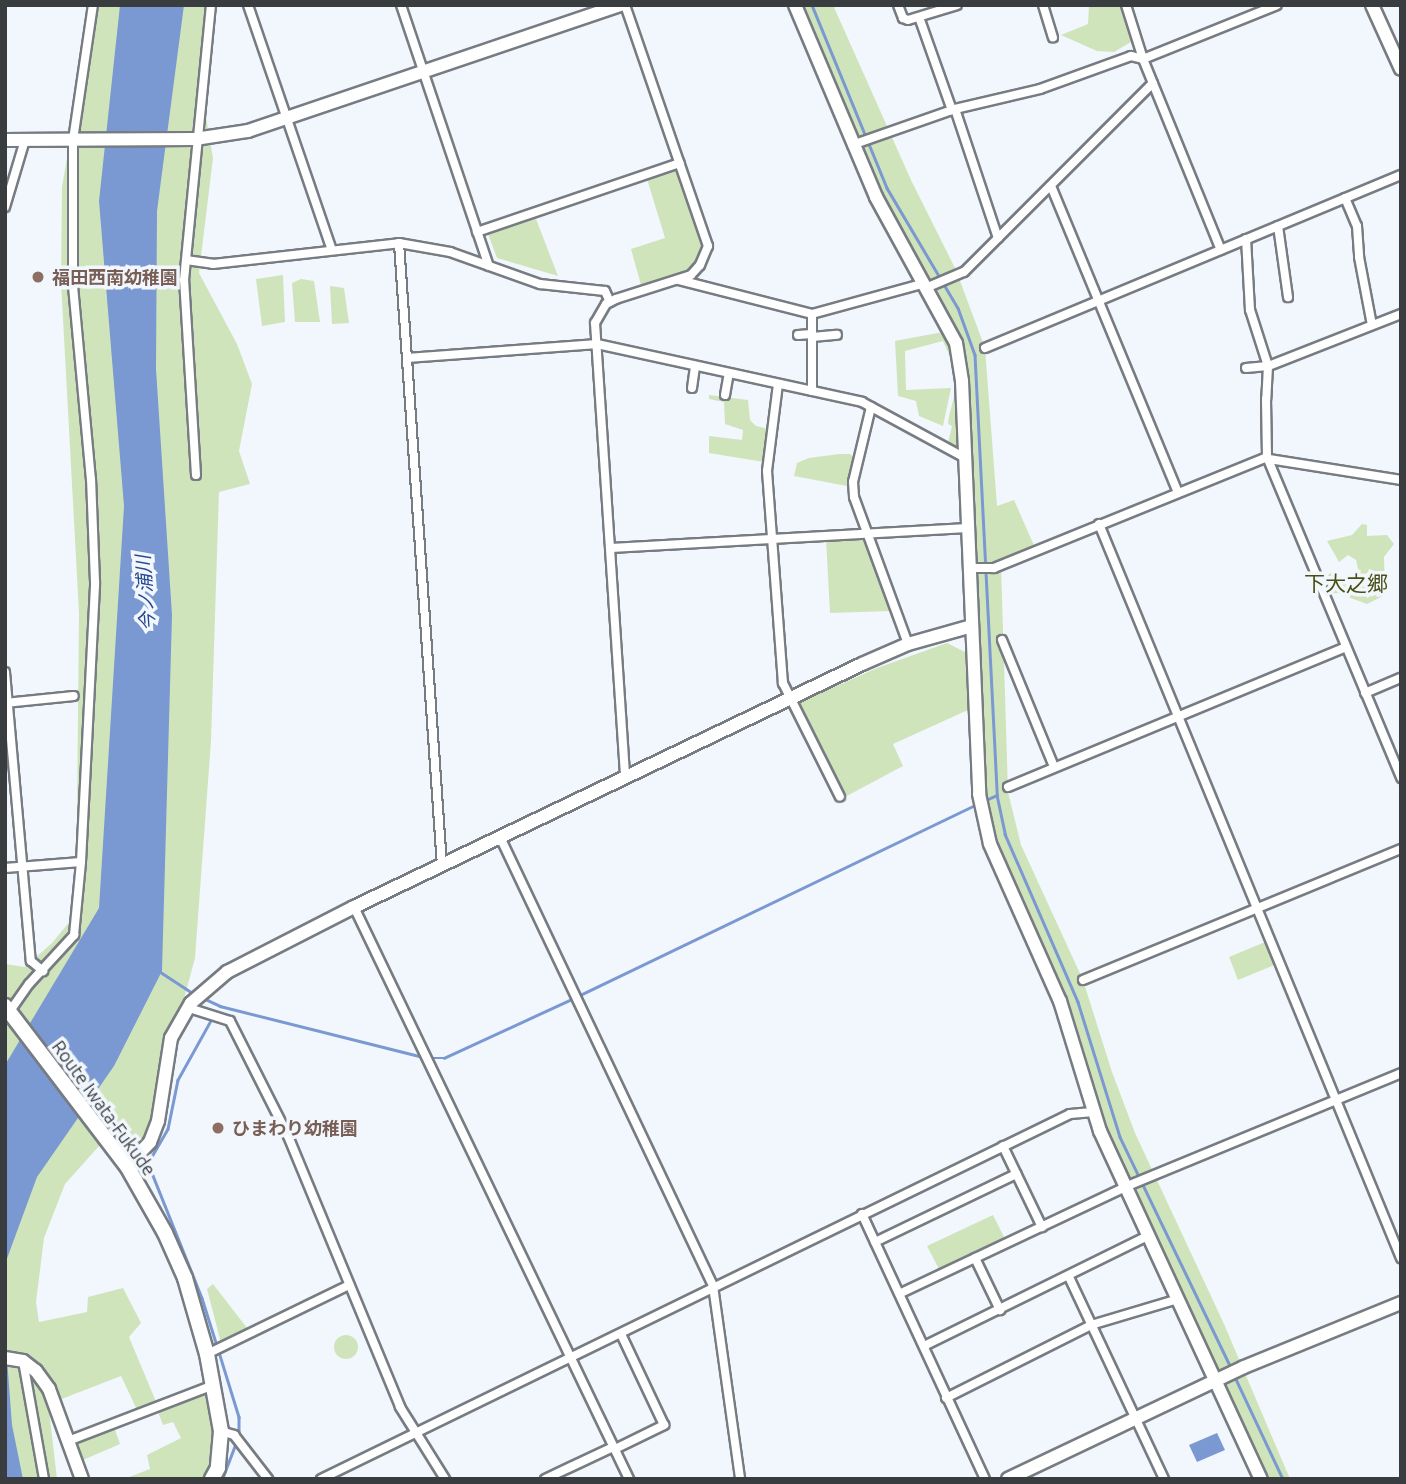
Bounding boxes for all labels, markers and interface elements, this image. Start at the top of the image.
place label: 福田西南幼稚園 [52,266,178,288]
marker: 福田西南幼稚園 [30,269,46,285]
water label: 今ノ浦川 [132,554,160,632]
district label: 下大之郷 [1304,570,1388,596]
street label: Route Iwata-Fukude [48,1036,160,1180]
place label: ひまわり幼稚園 [232,1117,358,1139]
marker: ひまわり幼稚園 [210,1120,226,1136]

